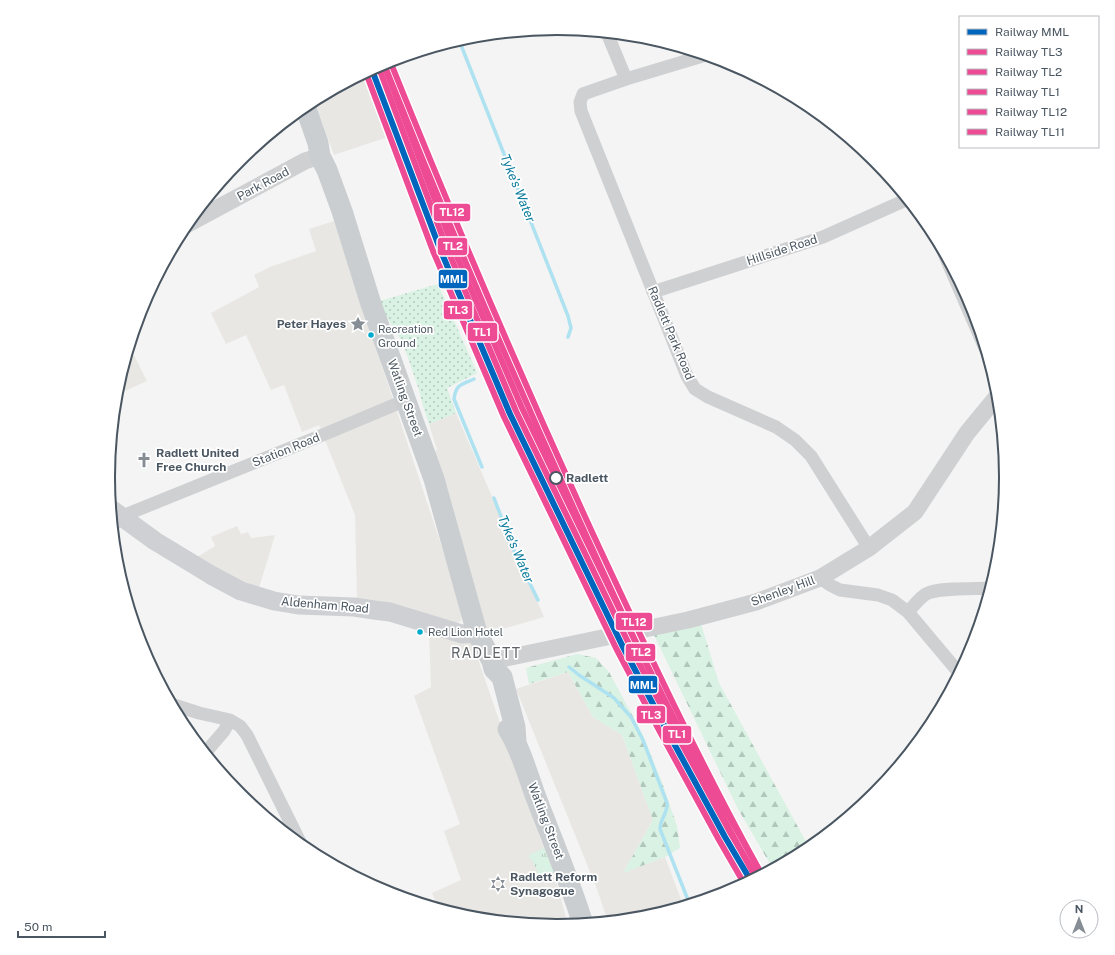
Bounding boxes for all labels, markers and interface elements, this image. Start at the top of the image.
legend [959,16,1099,148]
text: Railway MML [995,25,1069,39]
text: Railway TL3 [995,45,1063,59]
text: Railway TL2 [995,65,1062,79]
text: Railway TL1 [995,85,1060,99]
text: Railway TL12 [995,105,1067,119]
text: Railway TL11 [995,125,1065,139]
water label: Tyke's Water [498,152,539,224]
street label: Park Road [235,164,291,204]
line badge: TL12 [433,203,471,222]
text: TL12 [440,206,464,218]
street label: Hillside Road [745,232,819,268]
line badge: TL2 [437,237,468,256]
text: TL2 [443,240,463,252]
line badge: MML [438,269,468,289]
text: MML [440,273,466,285]
street label: Radlett Park Road [645,284,697,382]
line badge: TL3 [443,300,473,320]
text: TL3 [448,304,468,316]
place icon: Peter Hayes [349,315,367,333]
place label: Peter Hayes [277,317,346,331]
line badge: TL1 [467,322,498,342]
place label: Recreation Ground [378,323,433,349]
text: TL1 [473,326,491,338]
marker: Recreation Ground [366,330,376,340]
street label: Watling Street [385,358,426,439]
street label: Station Road [250,430,322,470]
place label: Radlett United Free Church [156,446,239,474]
church icon: Radlett United Free Church [135,451,153,469]
marker: Radlett [549,471,563,485]
place label: Radlett [566,471,608,485]
water label: Tyke's Water [495,513,537,585]
street label: Shenley Hill [749,573,817,609]
street label: Aldenham Road [281,594,369,616]
line badge: TL12 [615,612,653,631]
text: TL12 [622,616,646,628]
place label: Red Lion Hotel [428,626,503,638]
marker: Red Lion Hotel [415,627,425,637]
line badge: TL2 [625,643,656,662]
district label: RADLETT [451,645,521,661]
text: TL2 [631,646,651,658]
line badge: MML [628,675,658,694]
text: MML [630,679,656,691]
line badge: TL3 [636,705,666,724]
text: TL3 [641,709,661,721]
line badge: TL1 [662,725,692,744]
text: TL1 [668,728,686,740]
street label: Watling Street [525,781,567,862]
place label: Radlett Reform Synagogue [510,870,597,898]
synagogue icon: Radlett Reform Synagogue [489,875,507,893]
north arrow [1059,899,1099,939]
text: N [1075,903,1083,915]
scale bar [18,913,105,939]
text: 50 m [24,920,52,934]

